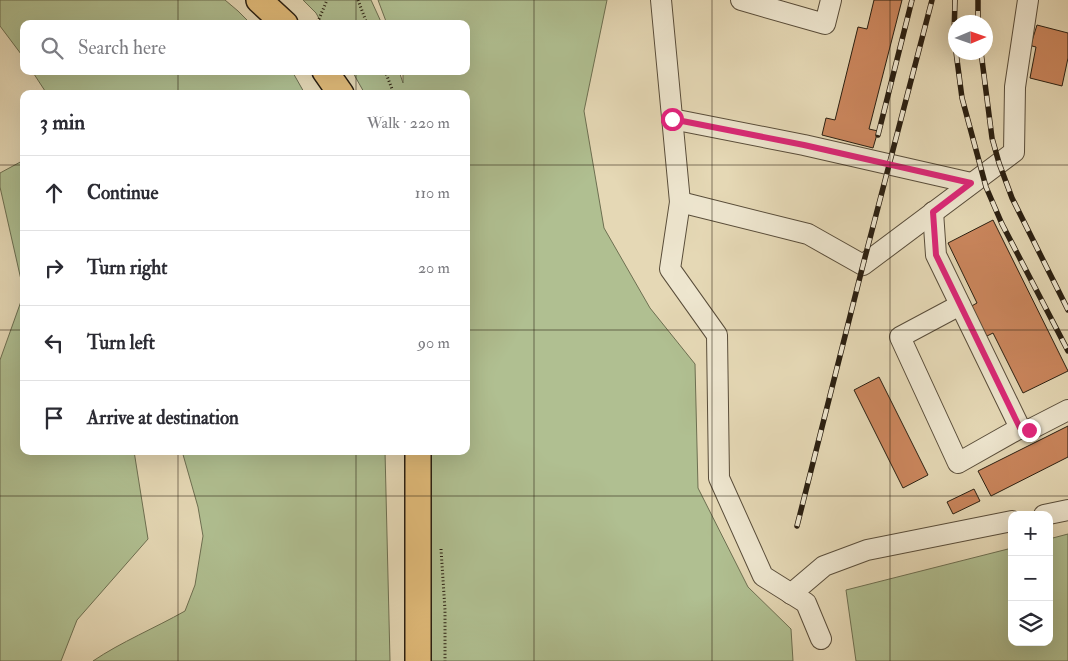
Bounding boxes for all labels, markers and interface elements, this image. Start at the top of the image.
north arrow [948,15,993,60]
search box [20,20,470,75]
icon: search [38,34,66,62]
text: Search here [78,36,166,60]
route start [661,108,684,131]
text: 3 min [40,109,85,136]
text: Walk · 220 m [367,113,450,133]
icon: ahead [40,179,68,207]
text: Continue [87,181,158,205]
text: 110 m [415,183,450,203]
icon: right [40,254,68,282]
text: Turn right [87,256,167,280]
text: 20 m [418,258,450,278]
icon: left [40,329,68,357]
text: Turn left [87,331,155,355]
text: 90 m [418,333,450,353]
icon: arrive [40,404,68,432]
text: Arrive at destination [87,406,239,430]
route end [1018,419,1041,442]
map controls [1008,511,1053,646]
button: + [1008,511,1053,556]
button: − [1008,556,1053,601]
button: layers [1008,601,1053,646]

